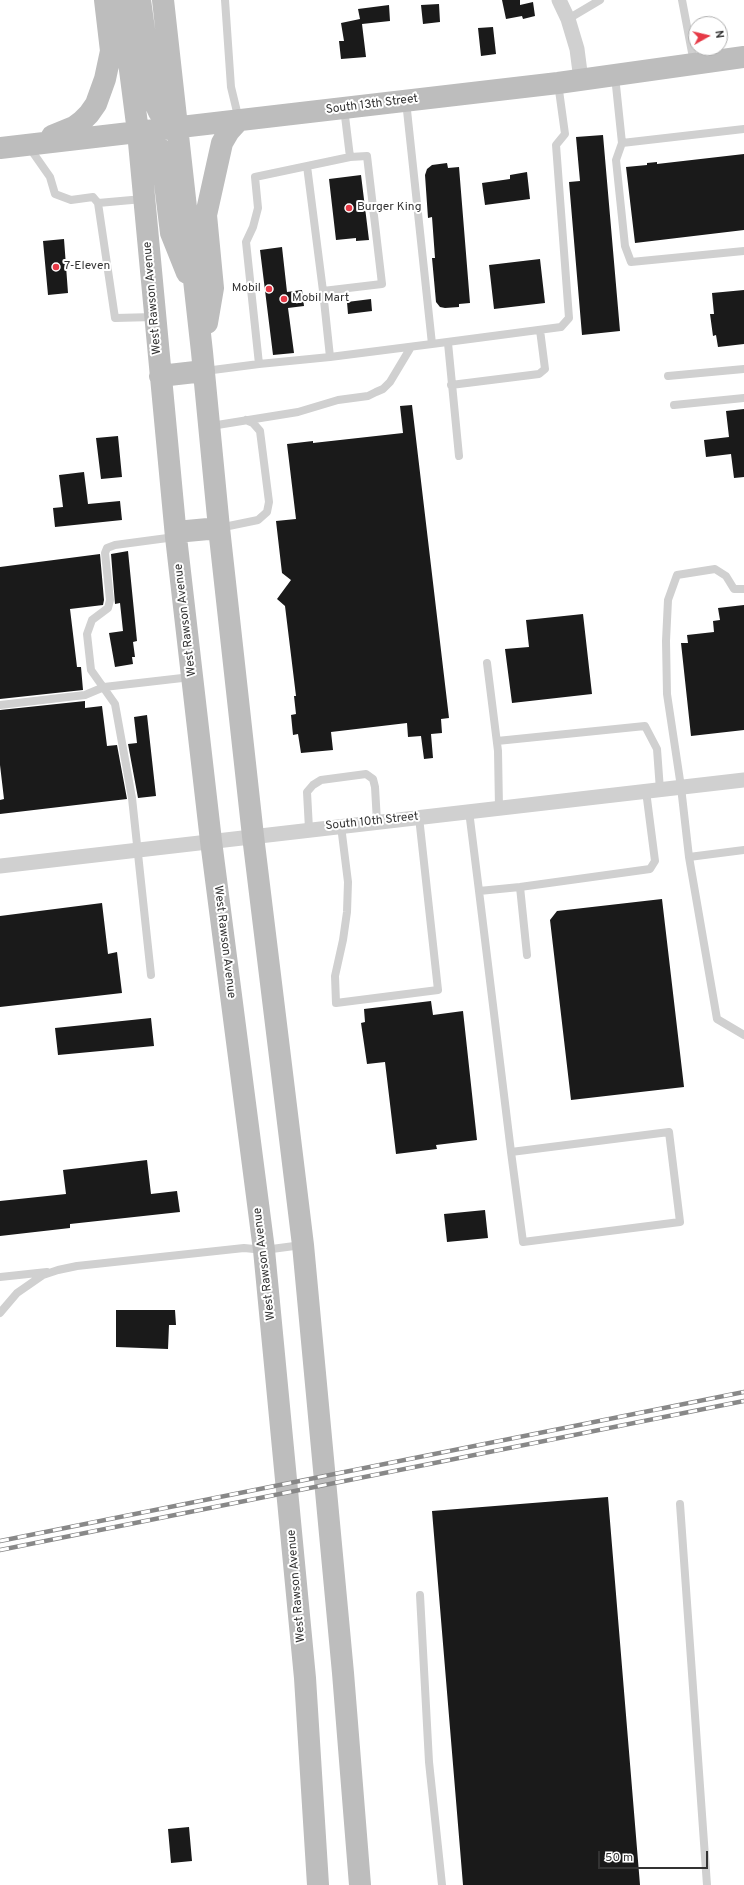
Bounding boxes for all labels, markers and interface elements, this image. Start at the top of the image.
north arrow [688,16,728,56]
text: N [711,30,726,39]
street label: South 13th Street [325,92,419,118]
place label: Burger King [357,201,421,215]
marker: Burger King [344,203,354,213]
street label: West Rawson Avenue [141,241,165,355]
place label: 7-Eleven [64,260,110,274]
marker: 7-Eleven [51,262,61,272]
place label: Mobil [232,282,261,296]
marker: Mobil [264,284,274,294]
place label: Mobil Mart [292,292,349,306]
marker: Mobil Mart [279,294,289,304]
street label: West Rawson Avenue [172,563,200,677]
street label: South 10th Street [325,810,419,834]
street label: West Rawson Avenue [210,885,238,999]
street label: West Rawson Avenue [251,1207,279,1321]
street label: West Rawson Avenue [285,1529,309,1643]
scale bar [600,1843,710,1869]
text: 50 m [605,1850,633,1866]

